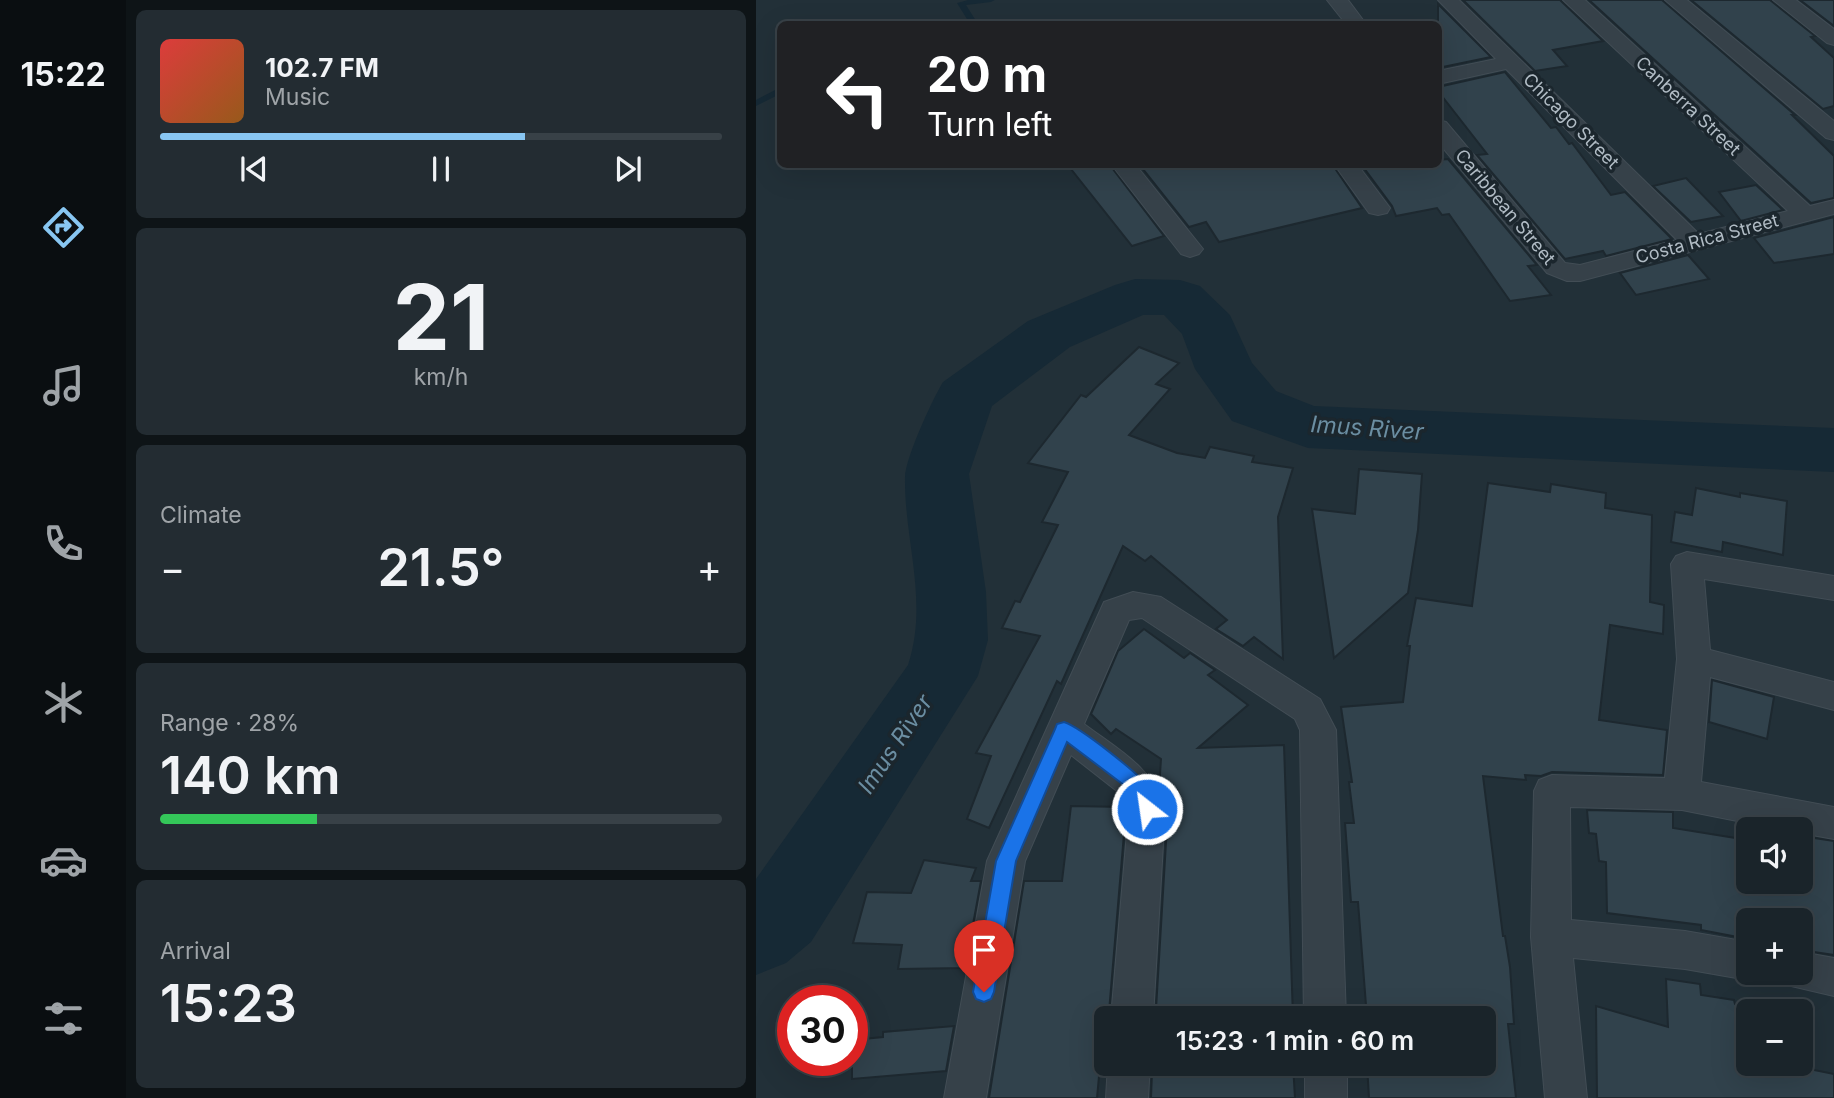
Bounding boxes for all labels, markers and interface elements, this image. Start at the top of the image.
text: 20 m [927,45,1047,104]
icon: left [812,49,903,140]
text: 102.7 FM [265,52,379,83]
street label: Canberra Street [1632,52,1745,159]
text: 15:22 [20,55,106,94]
street label: Chicago Street [1519,69,1624,173]
text: Music [265,83,330,111]
text: Turn left [927,105,1052,144]
street label: Caribbean Street [1451,145,1560,269]
icon: previous [235,150,273,188]
icon: pause [422,150,460,188]
icon: next [609,150,647,188]
icon: directions [39,203,88,252]
street label: Costa Rica Street [1633,209,1781,268]
text: 21 [393,262,489,372]
icon: music [39,361,88,410]
text: km/h [414,363,468,391]
water label: Imus River [1310,410,1426,446]
text: Climate [160,501,242,529]
icon: phone [39,519,88,568]
text: 21.5° [378,536,504,599]
text: − [160,545,185,591]
text: + [697,545,722,591]
icon: climate [39,678,88,727]
water label: Imus River [852,688,939,799]
text: Range · 28% [160,709,299,737]
text: 140 km [160,744,340,807]
position arrow [1110,772,1184,846]
map controls [1736,817,1813,1076]
button: sound [1736,817,1813,894]
icon: car [39,836,88,885]
button: + [1736,908,1813,985]
pin [954,920,1014,992]
icon: arrive [965,931,1003,969]
text: Arrival [160,937,231,965]
text: 15:23 [160,972,297,1035]
speed limit sign: 30 [777,985,868,1076]
icon: filters [39,994,88,1043]
button: − [1736,999,1813,1076]
text: 15:23 · 1 min · 60 m [1176,1025,1414,1056]

